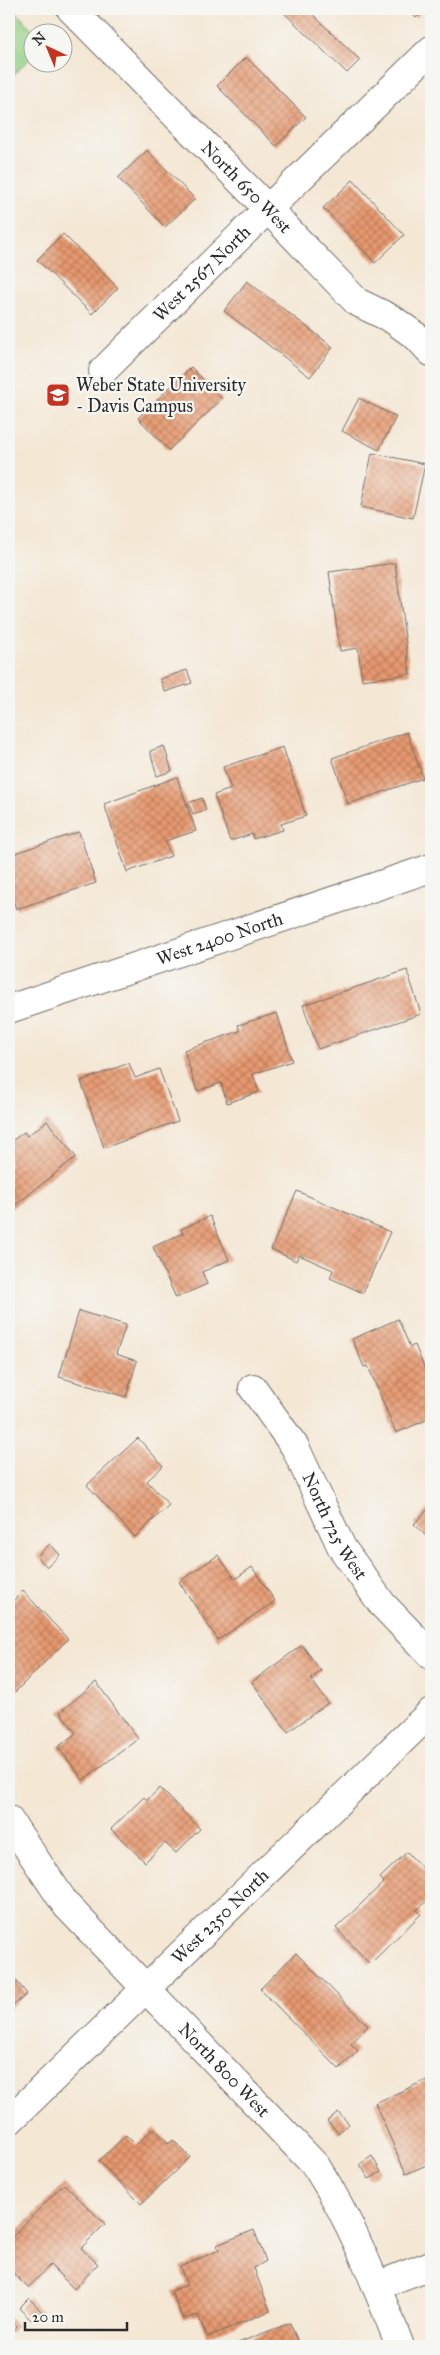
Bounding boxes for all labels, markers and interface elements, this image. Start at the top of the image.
north arrow [22,22,72,72]
text: N [29,29,50,49]
street label: North 650 West [197,137,297,238]
street label: West 2567 North [149,221,255,326]
place label: Weber State University - Davis Campus [76,374,247,417]
school or university icon: Weber State University - Davis Campus [45,382,71,408]
street label: West 2400 North [154,907,286,970]
street label: North 725 West [297,1469,373,1585]
street label: West 2350 North [167,1864,273,1968]
street label: North 800 West [174,2018,275,2122]
scale bar [25,2300,128,2332]
text: 20 m [32,2308,64,2326]

